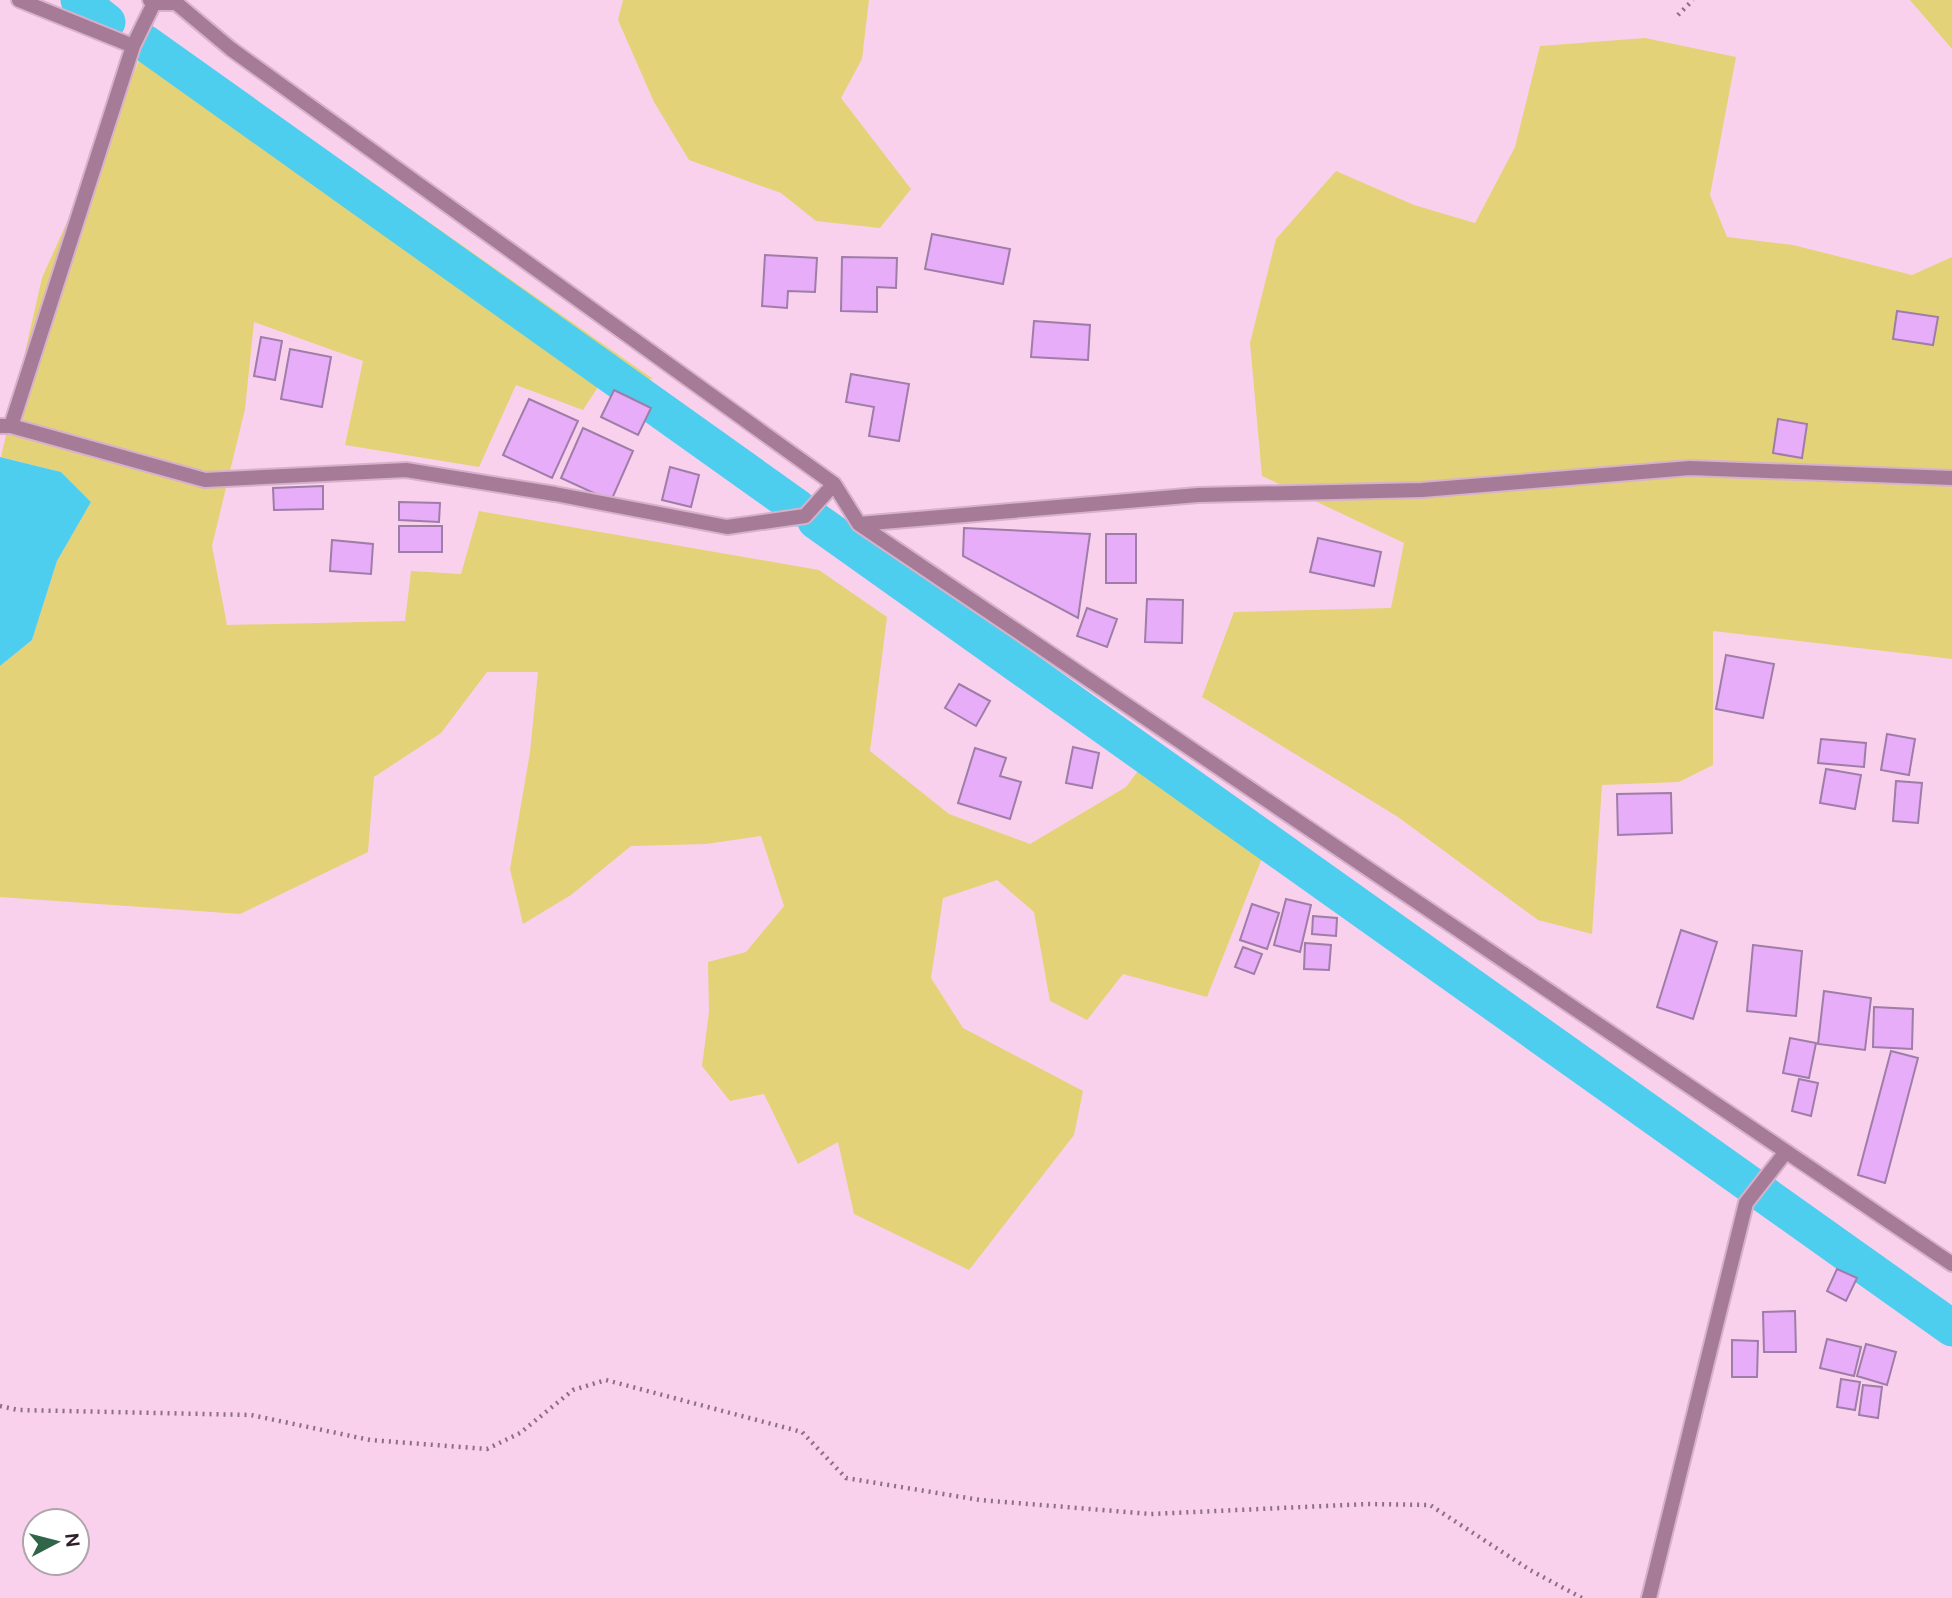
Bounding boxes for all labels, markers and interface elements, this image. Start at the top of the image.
north arrow [21,1507,91,1577]
text: N [59,1532,86,1548]

